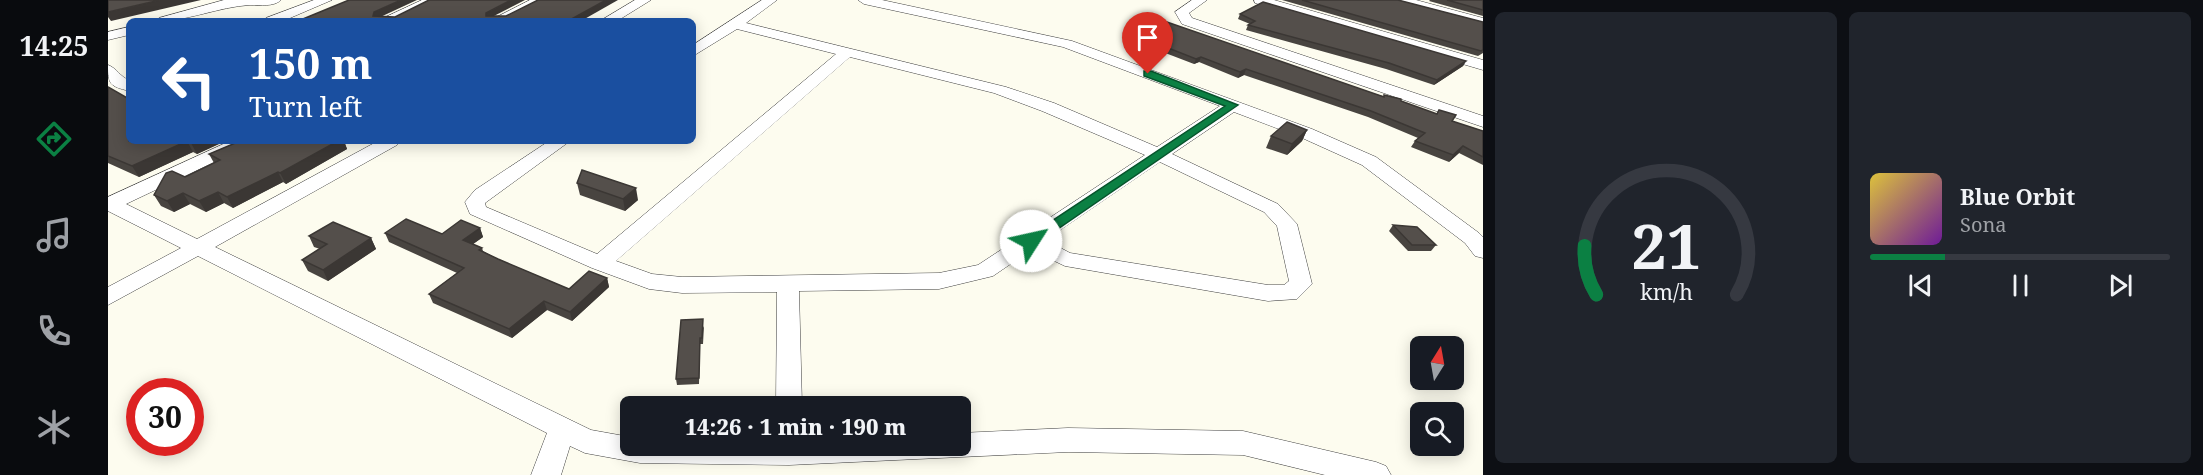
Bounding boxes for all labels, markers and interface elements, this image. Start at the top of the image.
pin [1122,12,1173,74]
icon: arrive [1131,21,1164,54]
text: 14:25 [19,27,89,64]
text: 150 m [249,34,373,91]
icon: left [150,42,228,120]
text: Turn left [249,88,362,125]
icon: directions [33,118,75,160]
text: Blue Orbit [1960,181,2075,211]
text: 21 [1631,202,1701,287]
position arrow [999,209,1063,273]
text: Sona [1960,211,2007,238]
icon: music [33,214,75,256]
icon: previous [1904,269,1937,302]
icon: pause [2004,269,2037,302]
icon: next [2104,269,2137,302]
text: km/h [1640,277,1693,306]
icon: phone [33,310,75,352]
north arrow [1410,336,1464,390]
map controls [1410,336,1464,456]
speed limit sign: 30 [126,378,204,456]
button: search [1410,402,1464,456]
icon: climate [33,406,75,448]
text: 14:26 · 1 min · 190 m [685,411,906,441]

